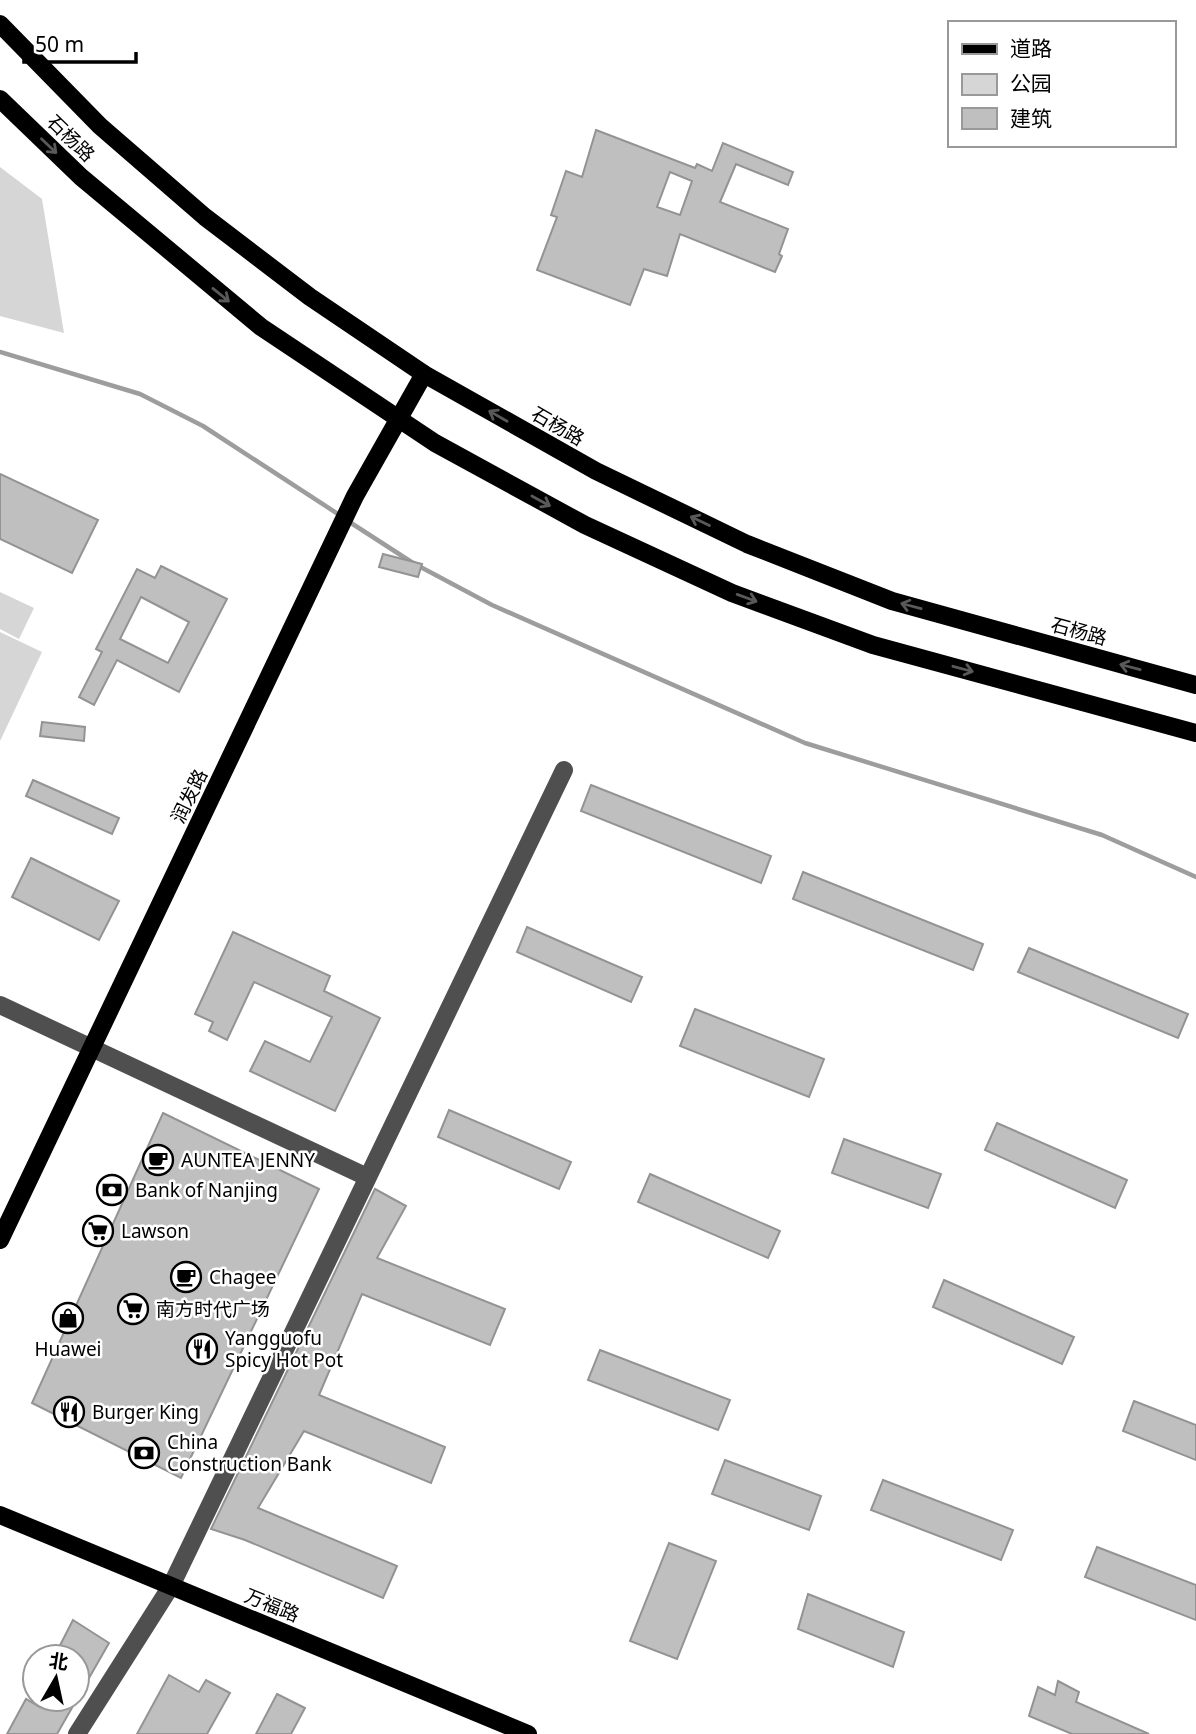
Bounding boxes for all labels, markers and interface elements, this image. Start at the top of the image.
scale bar [24,21,136,65]
legend [948,21,1175,147]
text: 50 m [35,30,84,58]
text: 道路 [1010,34,1052,62]
text: 公园 [1010,69,1052,97]
text: 建筑 [1010,104,1052,132]
street label: 石杨路 [41,109,101,167]
one-way arrow [40,138,57,155]
one-way arrow [212,287,230,302]
street label: 石杨路 [527,400,589,452]
one-way arrow [489,409,509,423]
one-way arrow [530,495,551,508]
one-way arrow [690,514,711,527]
one-way arrow [735,593,757,605]
one-way arrow [900,599,923,612]
street label: 石杨路 [1048,611,1110,651]
one-way arrow [1119,659,1141,672]
one-way arrow [952,664,974,677]
street label: 润发路 [165,765,213,827]
cafe icon: AUNTEA JENNY [141,1143,175,1177]
place label: AUNTEA JENNY [181,1147,315,1173]
bank icon: Bank of Nanjing [95,1173,129,1207]
place label: Bank of Nanjing [135,1177,278,1203]
supermarket icon: Lawson [81,1214,115,1248]
place label: Lawson [121,1218,189,1244]
cafe icon: Chagee [169,1260,203,1294]
place label: Chagee [209,1264,277,1290]
supermarket icon: 南方时代广场 [116,1292,150,1326]
place label: 南方时代广场 [156,1296,270,1322]
shop icon: Huawei [51,1301,85,1335]
place label: Yangguofu Spicy Hot Pot [225,1325,343,1373]
restaurant icon: Yangguofu Spicy Hot Pot [185,1332,219,1366]
place label: Huawei [34,1336,102,1362]
restaurant icon: Burger King [52,1395,86,1429]
place label: Burger King [92,1399,199,1425]
place label: China Construction Bank [167,1429,332,1477]
bank icon: China Construction Bank [127,1436,161,1470]
street label: 万福路 [241,1582,303,1628]
north arrow [21,1643,91,1713]
text: 北 [47,1647,70,1676]

